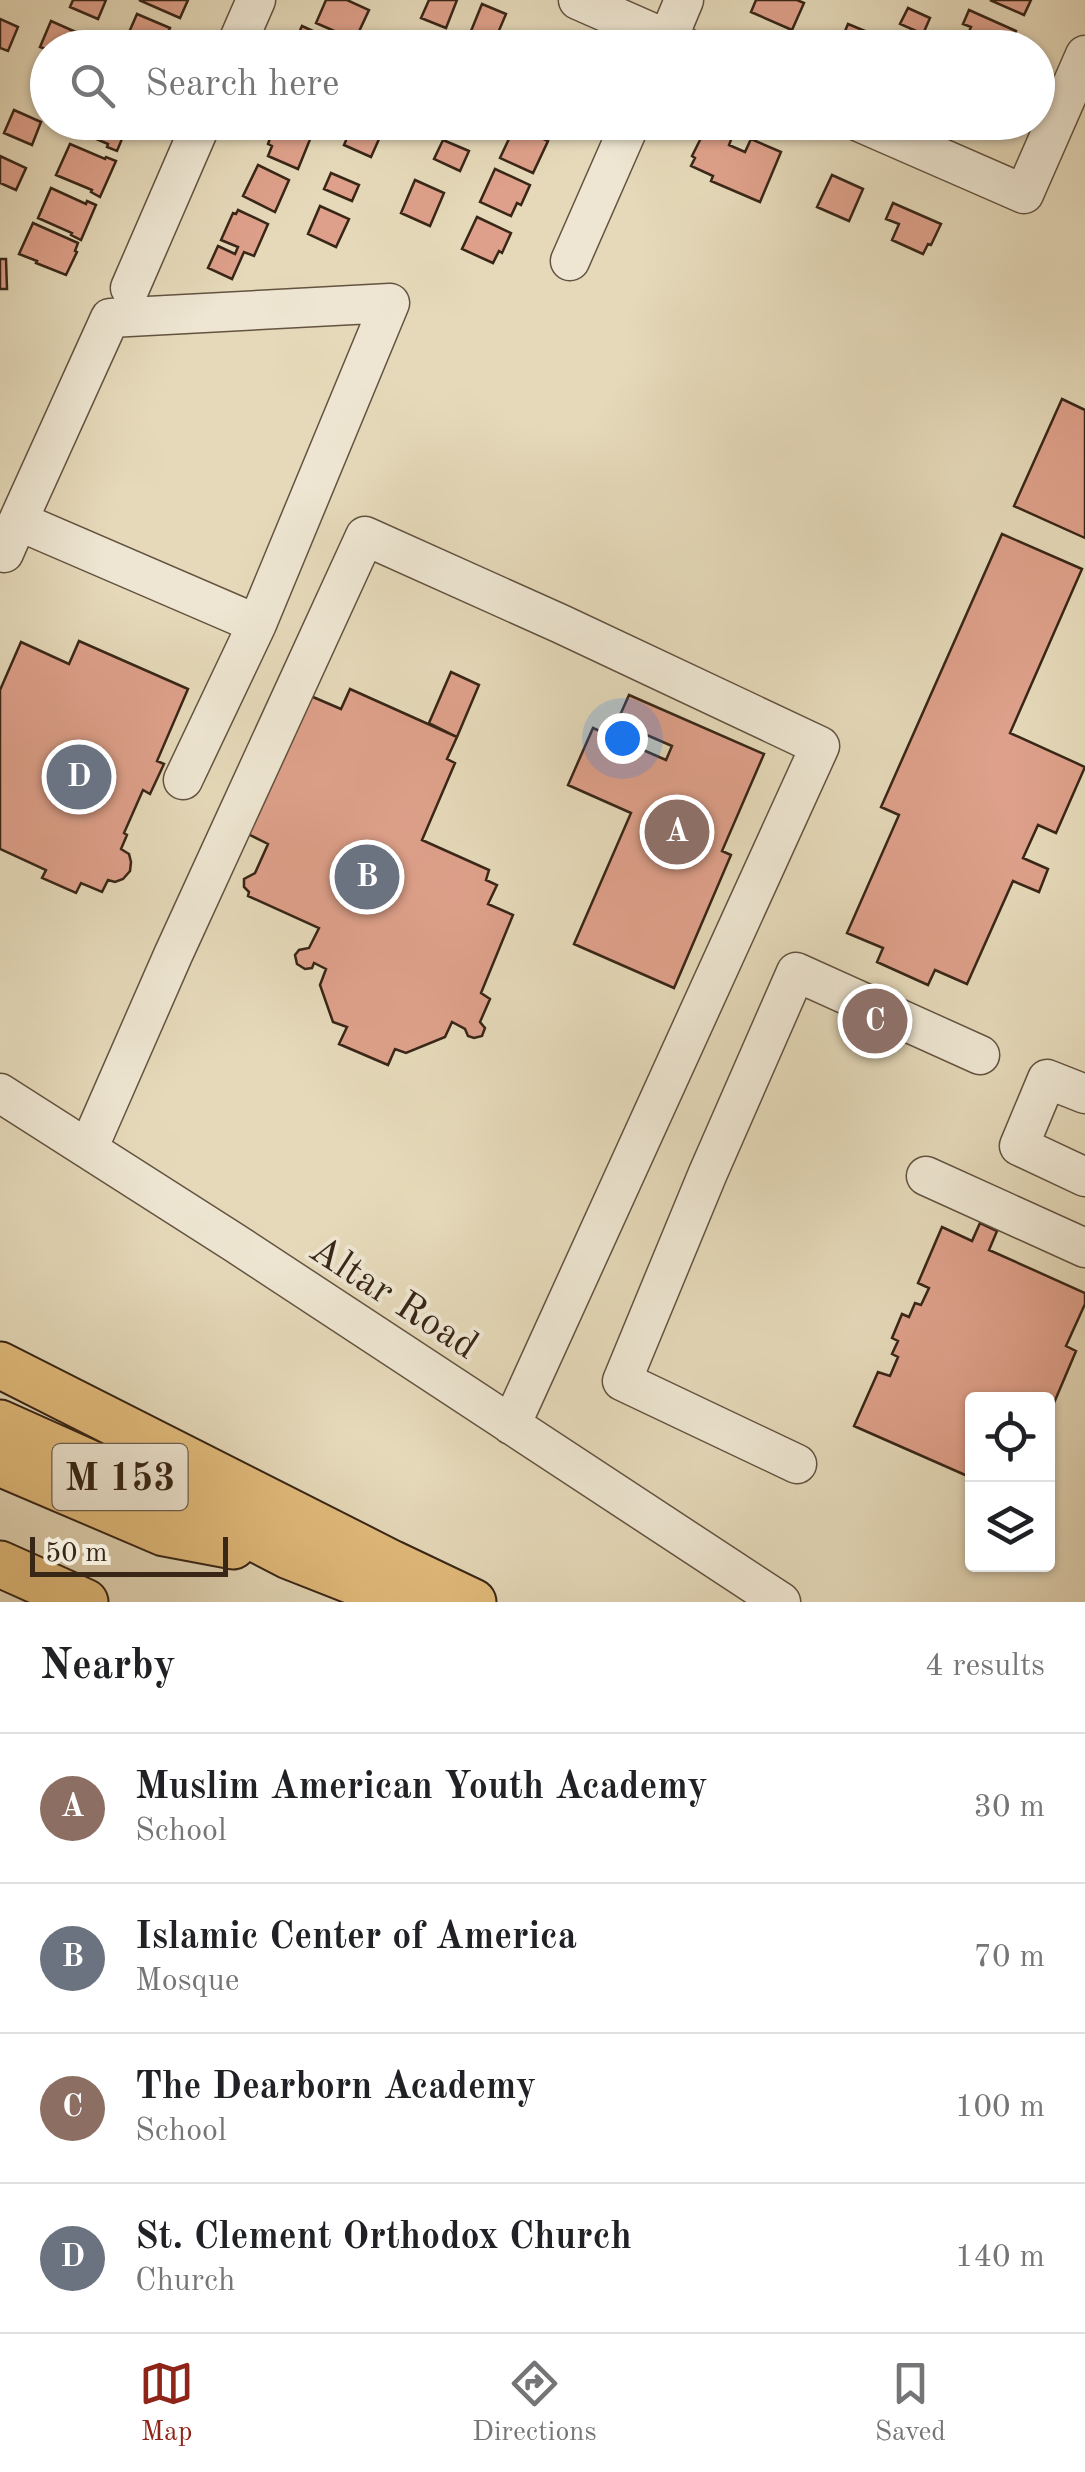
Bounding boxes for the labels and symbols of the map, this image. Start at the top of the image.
your location [597,713,648,764]
pin: D [46,740,112,814]
pin: A [644,794,710,870]
pin: B [334,840,400,914]
pin: C [842,984,908,1058]
street label: Altar Road [301,1230,484,1368]
road number: M 153 [52,1444,188,1510]
scale bar [30,1532,228,1576]

